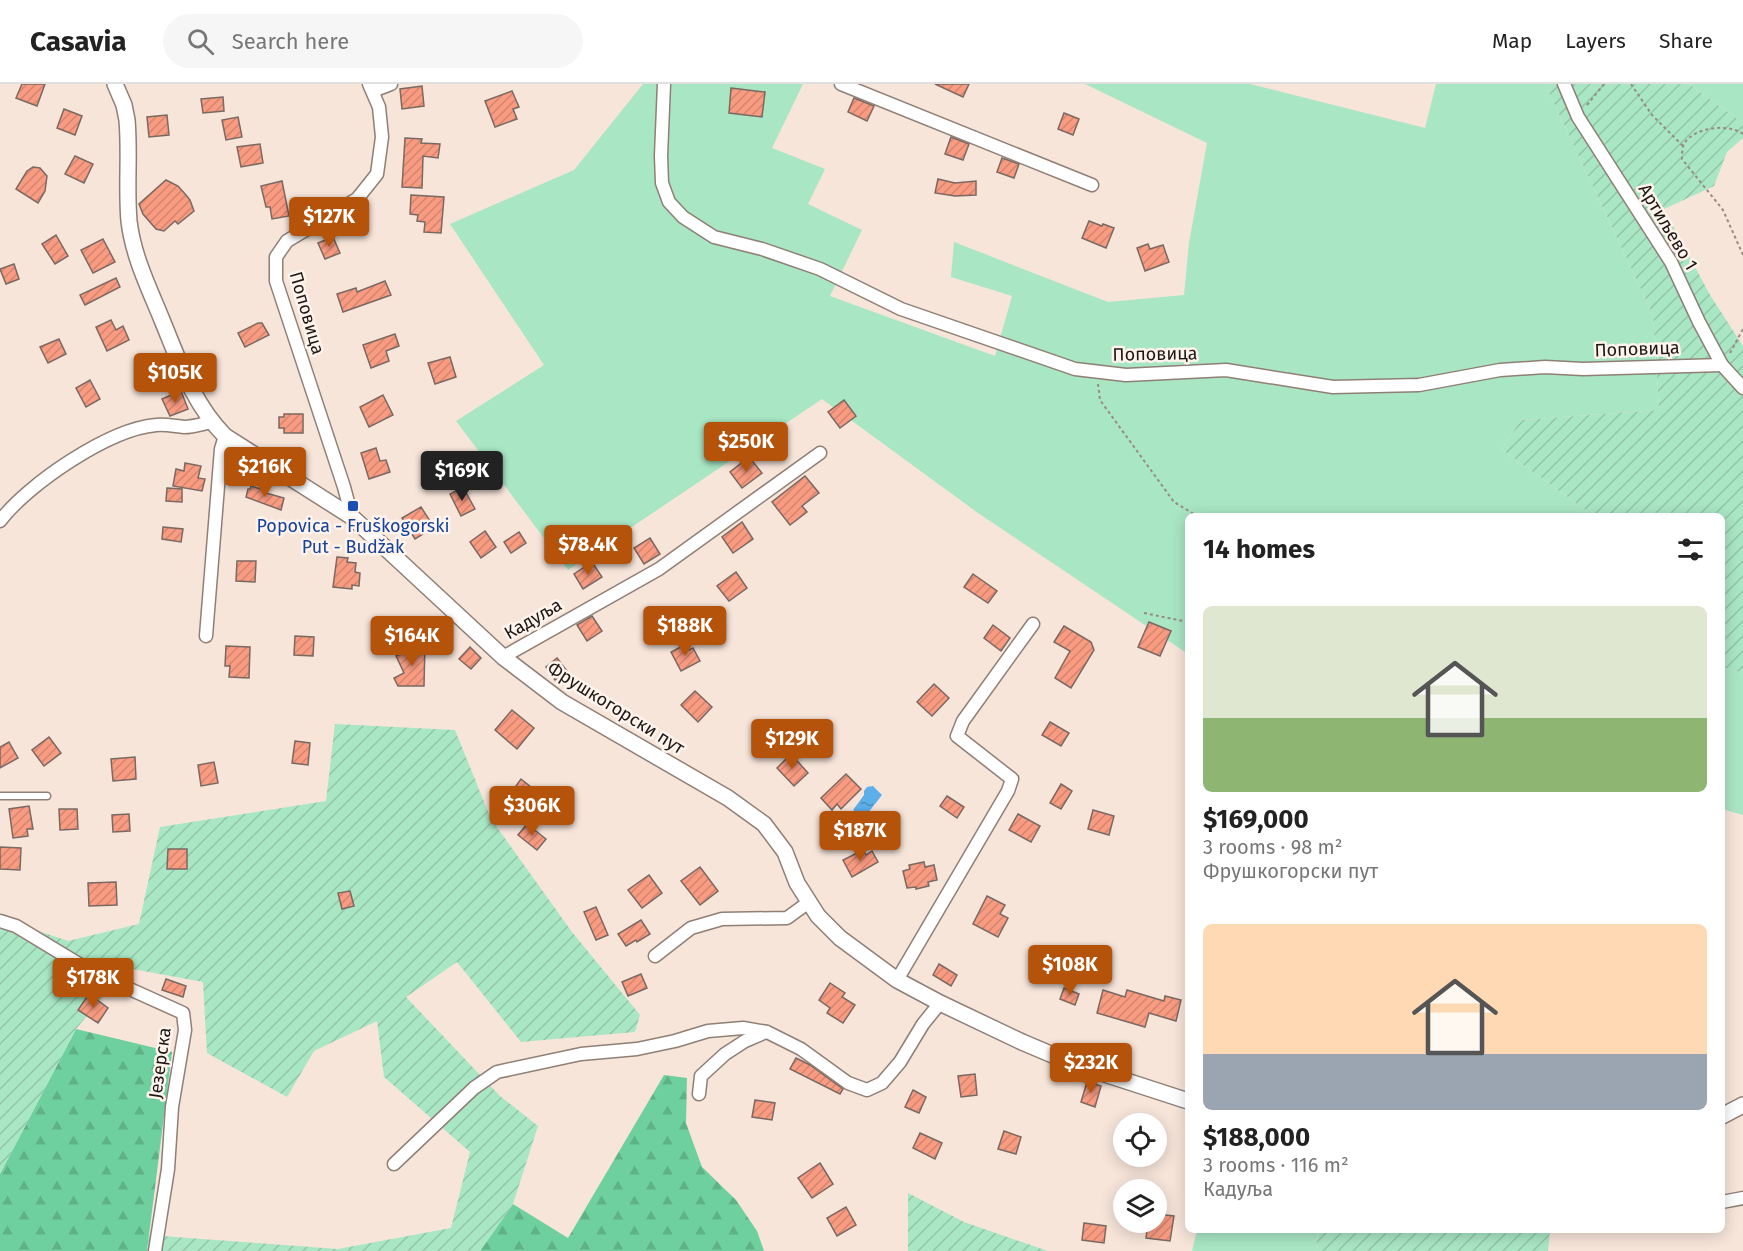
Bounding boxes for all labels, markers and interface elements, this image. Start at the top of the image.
search box [163,14,583,68]
text: Casavia [30,25,127,58]
icon: search [184,25,217,58]
text: Search here [232,28,349,55]
text: Map [1492,28,1532,54]
text: Layers [1565,28,1626,54]
text: Share [1659,28,1713,54]
street label: Артиљево 1 [1634,180,1702,274]
pin: $127K [287,197,371,248]
text: $127K [303,204,355,228]
street label: Поповица [285,269,329,357]
street label: Поповица [1594,337,1680,361]
street label: Поповица [1112,342,1198,366]
pin: $105K [133,353,217,404]
text: $105K [148,360,202,384]
pin: $250K [704,422,788,473]
text: $250K [718,429,774,453]
pin: $216K [223,447,307,498]
pin: $169K [420,451,504,502]
text: $216K [238,454,292,478]
text: $169K [435,458,489,482]
marker: Popovica - Fruškogorski Put - Budžak [346,499,360,513]
place label: Popovica - Fruškogorski Put - Budžak [256,515,450,558]
pin: $78.4K [539,525,637,576]
text: $78.4K [558,532,618,556]
icon: filters [1674,533,1707,566]
text: 14 homes [1203,534,1315,565]
street label: Кадуља [500,594,566,644]
pin: $188K [643,606,727,657]
text: $188K [657,613,713,637]
pin: $164K [370,616,454,667]
text: $164K [385,623,439,647]
icon: home [1401,645,1509,753]
street label: Фрушкогорски пут [543,657,690,760]
pin: $129K [750,719,834,770]
text: $129K [765,726,819,750]
pin: $306K [490,786,574,837]
text: $306K [503,793,561,817]
text: $169,000 [1203,804,1309,835]
pin: $187K [818,811,902,862]
text: $187K [834,818,886,842]
text: 3 rooms · 98 m² [1203,835,1343,859]
text: Фрушкогорски пут [1203,859,1378,883]
pin: $108K [1028,945,1112,996]
text: $108K [1042,952,1098,976]
pin: $178K [51,958,135,1009]
icon: home [1401,963,1509,1071]
text: $178K [67,965,119,989]
street label: Језерска [144,1026,176,1100]
pin: $232K [1049,1043,1133,1094]
text: $232K [1064,1050,1118,1074]
map controls [1113,1113,1167,1233]
button: locate [1113,1113,1167,1167]
text: $188,000 [1203,1122,1310,1153]
text: 3 rooms · 116 m² [1203,1153,1349,1177]
text: Кадуља [1203,1177,1273,1201]
button: layers [1113,1179,1167,1233]

